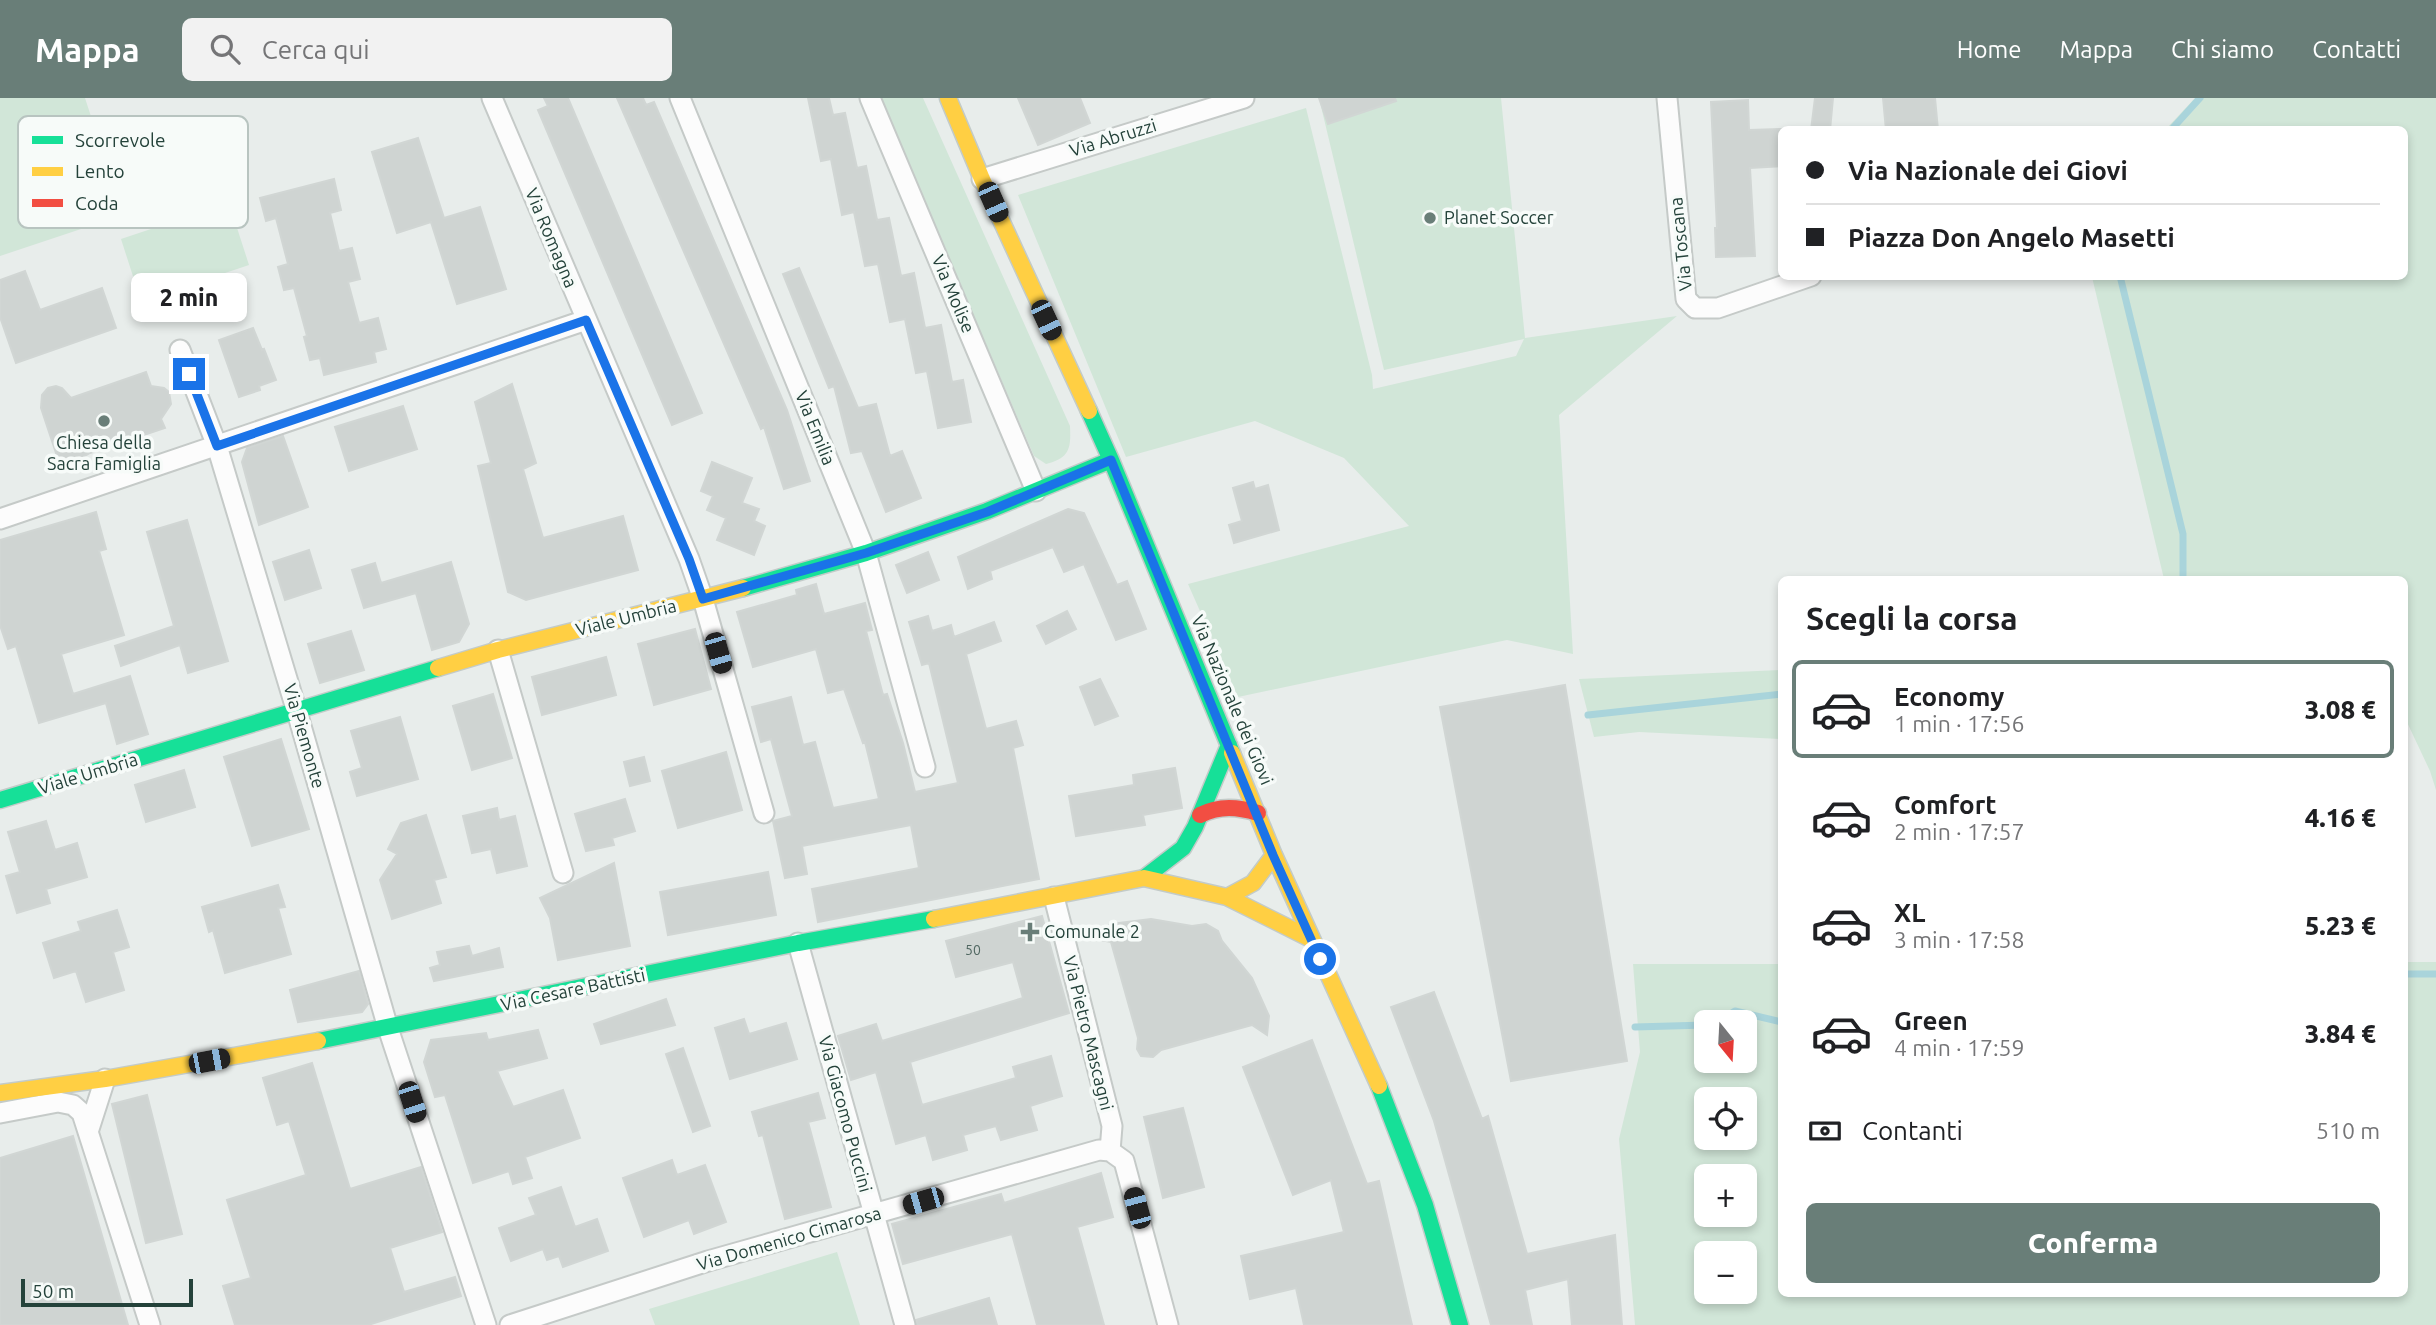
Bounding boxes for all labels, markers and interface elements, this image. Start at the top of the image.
search box [182,18,672,81]
icon: search [206,30,244,68]
text: Mappa [35,31,140,68]
text: Cerca qui [262,35,370,64]
text: Home [1957,36,2021,63]
text: Mappa [2059,36,2133,63]
text: Chi siamo [2171,36,2274,63]
text: Contatti [2312,36,2401,63]
street label: Via Abruzzi [1067,114,1159,160]
legend [18,116,248,228]
text: Scorrevole [75,129,166,151]
text: Via Nazionale dei Giovi [1848,156,2128,185]
text: Lento [75,160,125,182]
car [975,179,1012,225]
street label: Via Romagna [522,185,582,290]
text: Coda [75,192,119,214]
street label: Via Toscana [1665,196,1695,292]
place label: Planet Soccer [1444,207,1554,227]
marker: Planet Soccer [1422,210,1438,226]
text: Piazza Don Angelo Masetti [1848,223,2175,252]
street label: Via Molise [929,252,979,336]
callout: 2 min [131,272,247,322]
text: 2 min [160,285,218,310]
car [1028,297,1065,343]
route end [173,358,205,390]
street label: Via Emilia [792,388,840,468]
marker: Chiesa della Sacra Famiglia [96,413,112,429]
place label: Chiesa della Sacra Famiglia [47,432,161,473]
street label: Viale Umbria [573,595,678,639]
text: Scegli la corsa [1806,600,2018,636]
street label: Via Nazionale dei Giovi [1188,612,1278,787]
car [703,630,734,676]
icon: car [1810,678,1873,741]
street label: Via Piemonte [280,681,329,790]
text: Economy [1894,682,2004,711]
text: 3.08 € [2305,695,2376,724]
text: 1 min · 17:56 [1894,711,2025,736]
street label: Viale Umbria [35,748,140,798]
icon: car [1810,786,1873,849]
text: Comfort [1894,790,1997,819]
text: 4.16 € [2305,803,2376,832]
text: 2 min · 17:57 [1894,819,2025,844]
icon: car [1810,894,1873,957]
text: XL [1894,898,1925,927]
text: 5.23 € [2305,911,2376,940]
place label: Comunale 2 [1044,921,1140,941]
marker: Comunale 2 [1022,924,1038,940]
text: 3 min · 17:58 [1894,927,2025,952]
house number: 50 [965,942,981,958]
route start [1304,943,1336,975]
street label: Via Pietro Mascagni [1060,953,1118,1112]
street label: Via Cesare Battisti [499,964,647,1014]
icon: car [1810,1002,1873,1065]
text: Green [1894,1006,1968,1035]
north arrow [1694,1010,1757,1073]
map controls [1694,1010,1757,1304]
text: 3.84 € [2305,1019,2376,1048]
street label: Via Giacomo Puccini [815,1033,876,1194]
text: 4 min · 17:59 [1894,1035,2025,1060]
car [187,1047,232,1075]
car [396,1079,429,1125]
button: locate [1694,1087,1757,1150]
icon: cash [1806,1112,1844,1150]
text: Contanti [1862,1116,1963,1145]
text: 510 m [2316,1118,2380,1143]
button: + [1694,1164,1757,1227]
car [900,1185,947,1217]
car [1122,1185,1153,1231]
street label: Via Domenico Cimarosa [694,1202,883,1274]
button: Conferma [1806,1203,2380,1283]
button: − [1694,1241,1757,1304]
scale bar [21,1276,192,1308]
text: 50 m [32,1280,74,1302]

